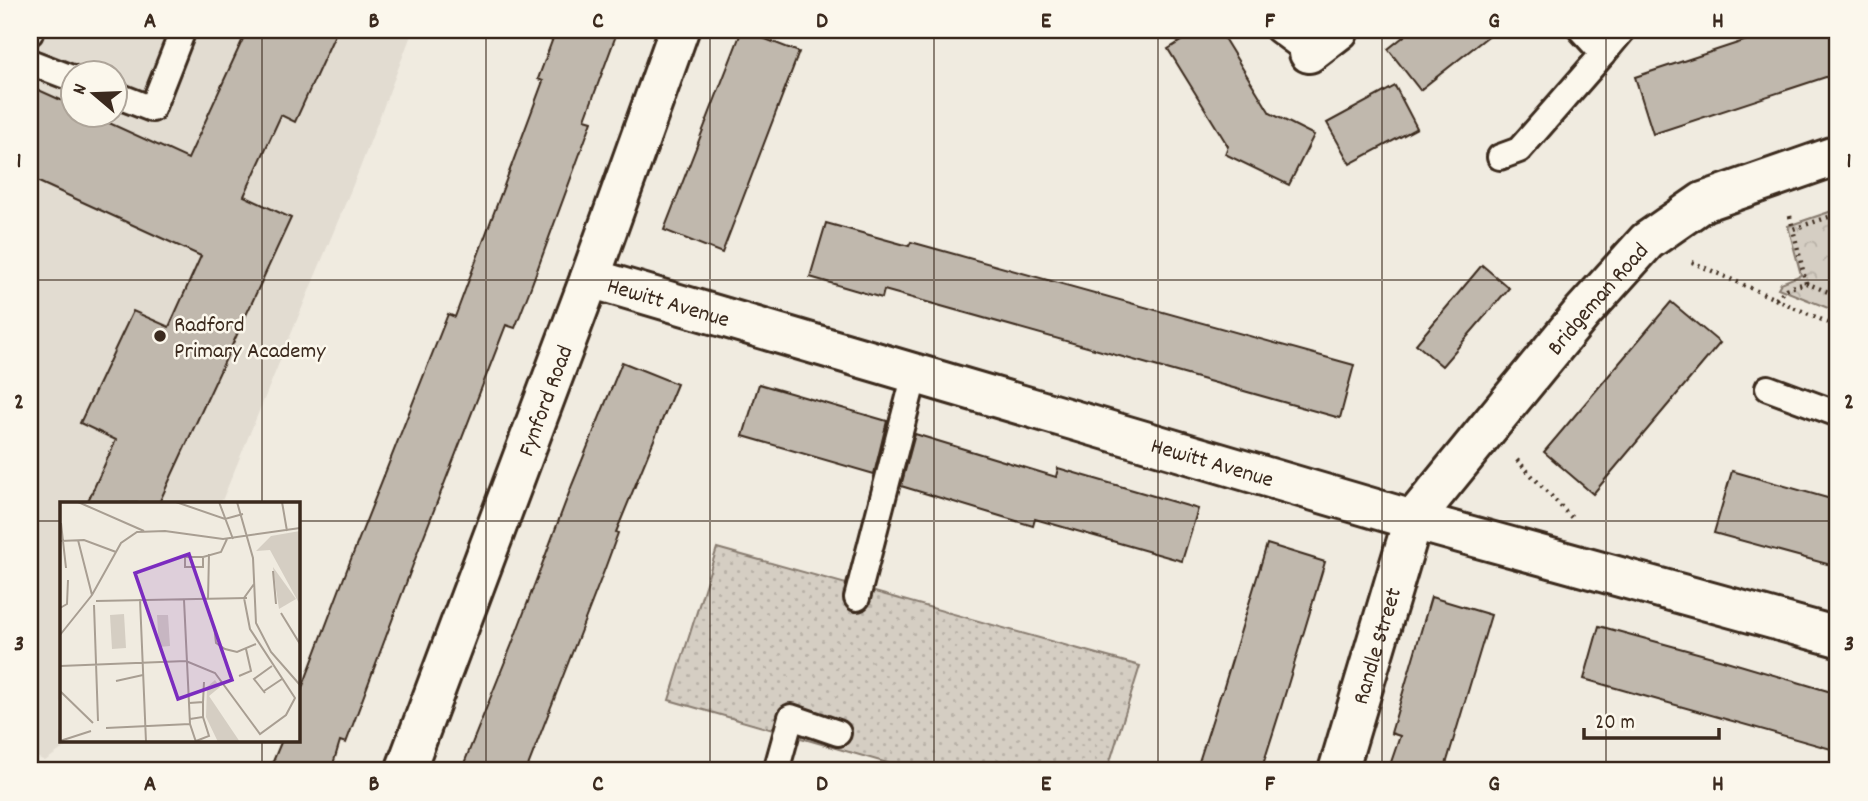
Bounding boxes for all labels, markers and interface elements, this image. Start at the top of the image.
text: A [144,6,156,39]
text: B [369,6,380,39]
text: C [592,6,604,39]
text: D [816,6,828,39]
text: E [1041,6,1052,39]
text: F [1265,6,1276,39]
text: G [1488,6,1500,39]
text: H [1712,6,1724,39]
north arrow [60,60,130,130]
text: N [67,81,96,98]
text: 1 [16,146,22,179]
text: 1 [1846,146,1852,179]
street label: Bridgeman Road [1541,237,1658,364]
street label: Hewitt Avenue [602,271,733,338]
place label: Radford Primary Academy [174,310,326,369]
marker: Radford Primary Academy [152,328,168,344]
street label: Fynford Road [512,341,583,462]
text: 2 [14,387,24,420]
text: 2 [1844,387,1854,420]
street label: Hewitt Avenue [1146,431,1277,498]
inset map [60,502,299,742]
street label: Randle Street [1346,584,1412,709]
text: 3 [14,629,24,662]
text: 3 [1844,629,1854,662]
scale bar [1584,696,1719,740]
text: 20 m [1595,709,1635,739]
text: A [144,769,156,801]
text: B [369,769,380,801]
text: C [592,769,604,801]
text: D [816,769,828,801]
text: E [1041,769,1052,801]
text: F [1265,769,1276,801]
text: G [1488,769,1500,801]
text: H [1712,769,1724,801]

